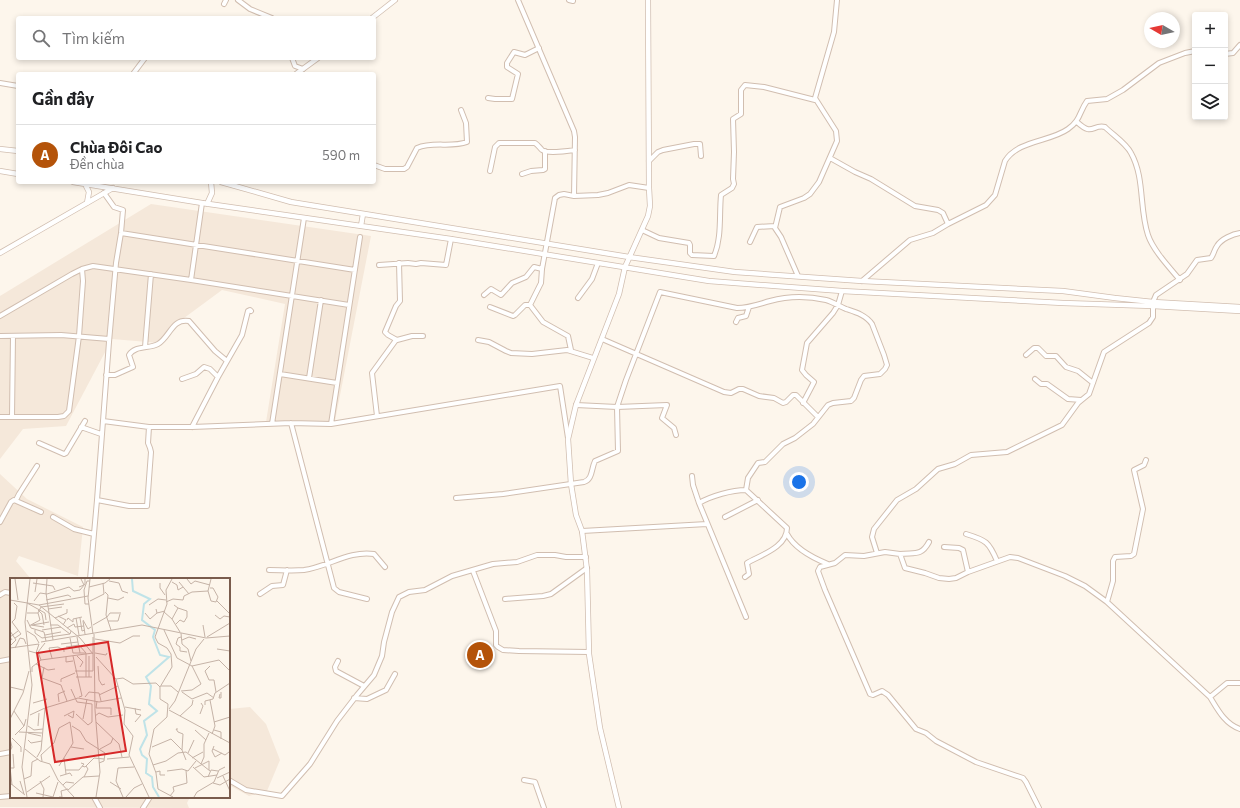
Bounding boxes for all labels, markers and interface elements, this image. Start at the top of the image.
north arrow [1144,12,1180,48]
map controls [1192,12,1228,120]
button: + [1192,12,1228,48]
search box [16,16,376,60]
icon: search [30,27,52,49]
text: Tìm kiếm [62,29,125,47]
button: − [1192,48,1228,84]
button: layers [1192,84,1228,120]
text: Gần đây [32,88,94,109]
text: Chùa Đôi Cao [70,138,162,156]
text: A [40,147,50,163]
text: 590 m [322,147,360,163]
text: Đền chùa [70,156,124,172]
your location [789,472,809,492]
inset map [10,578,230,798]
pin: A [467,640,493,670]

